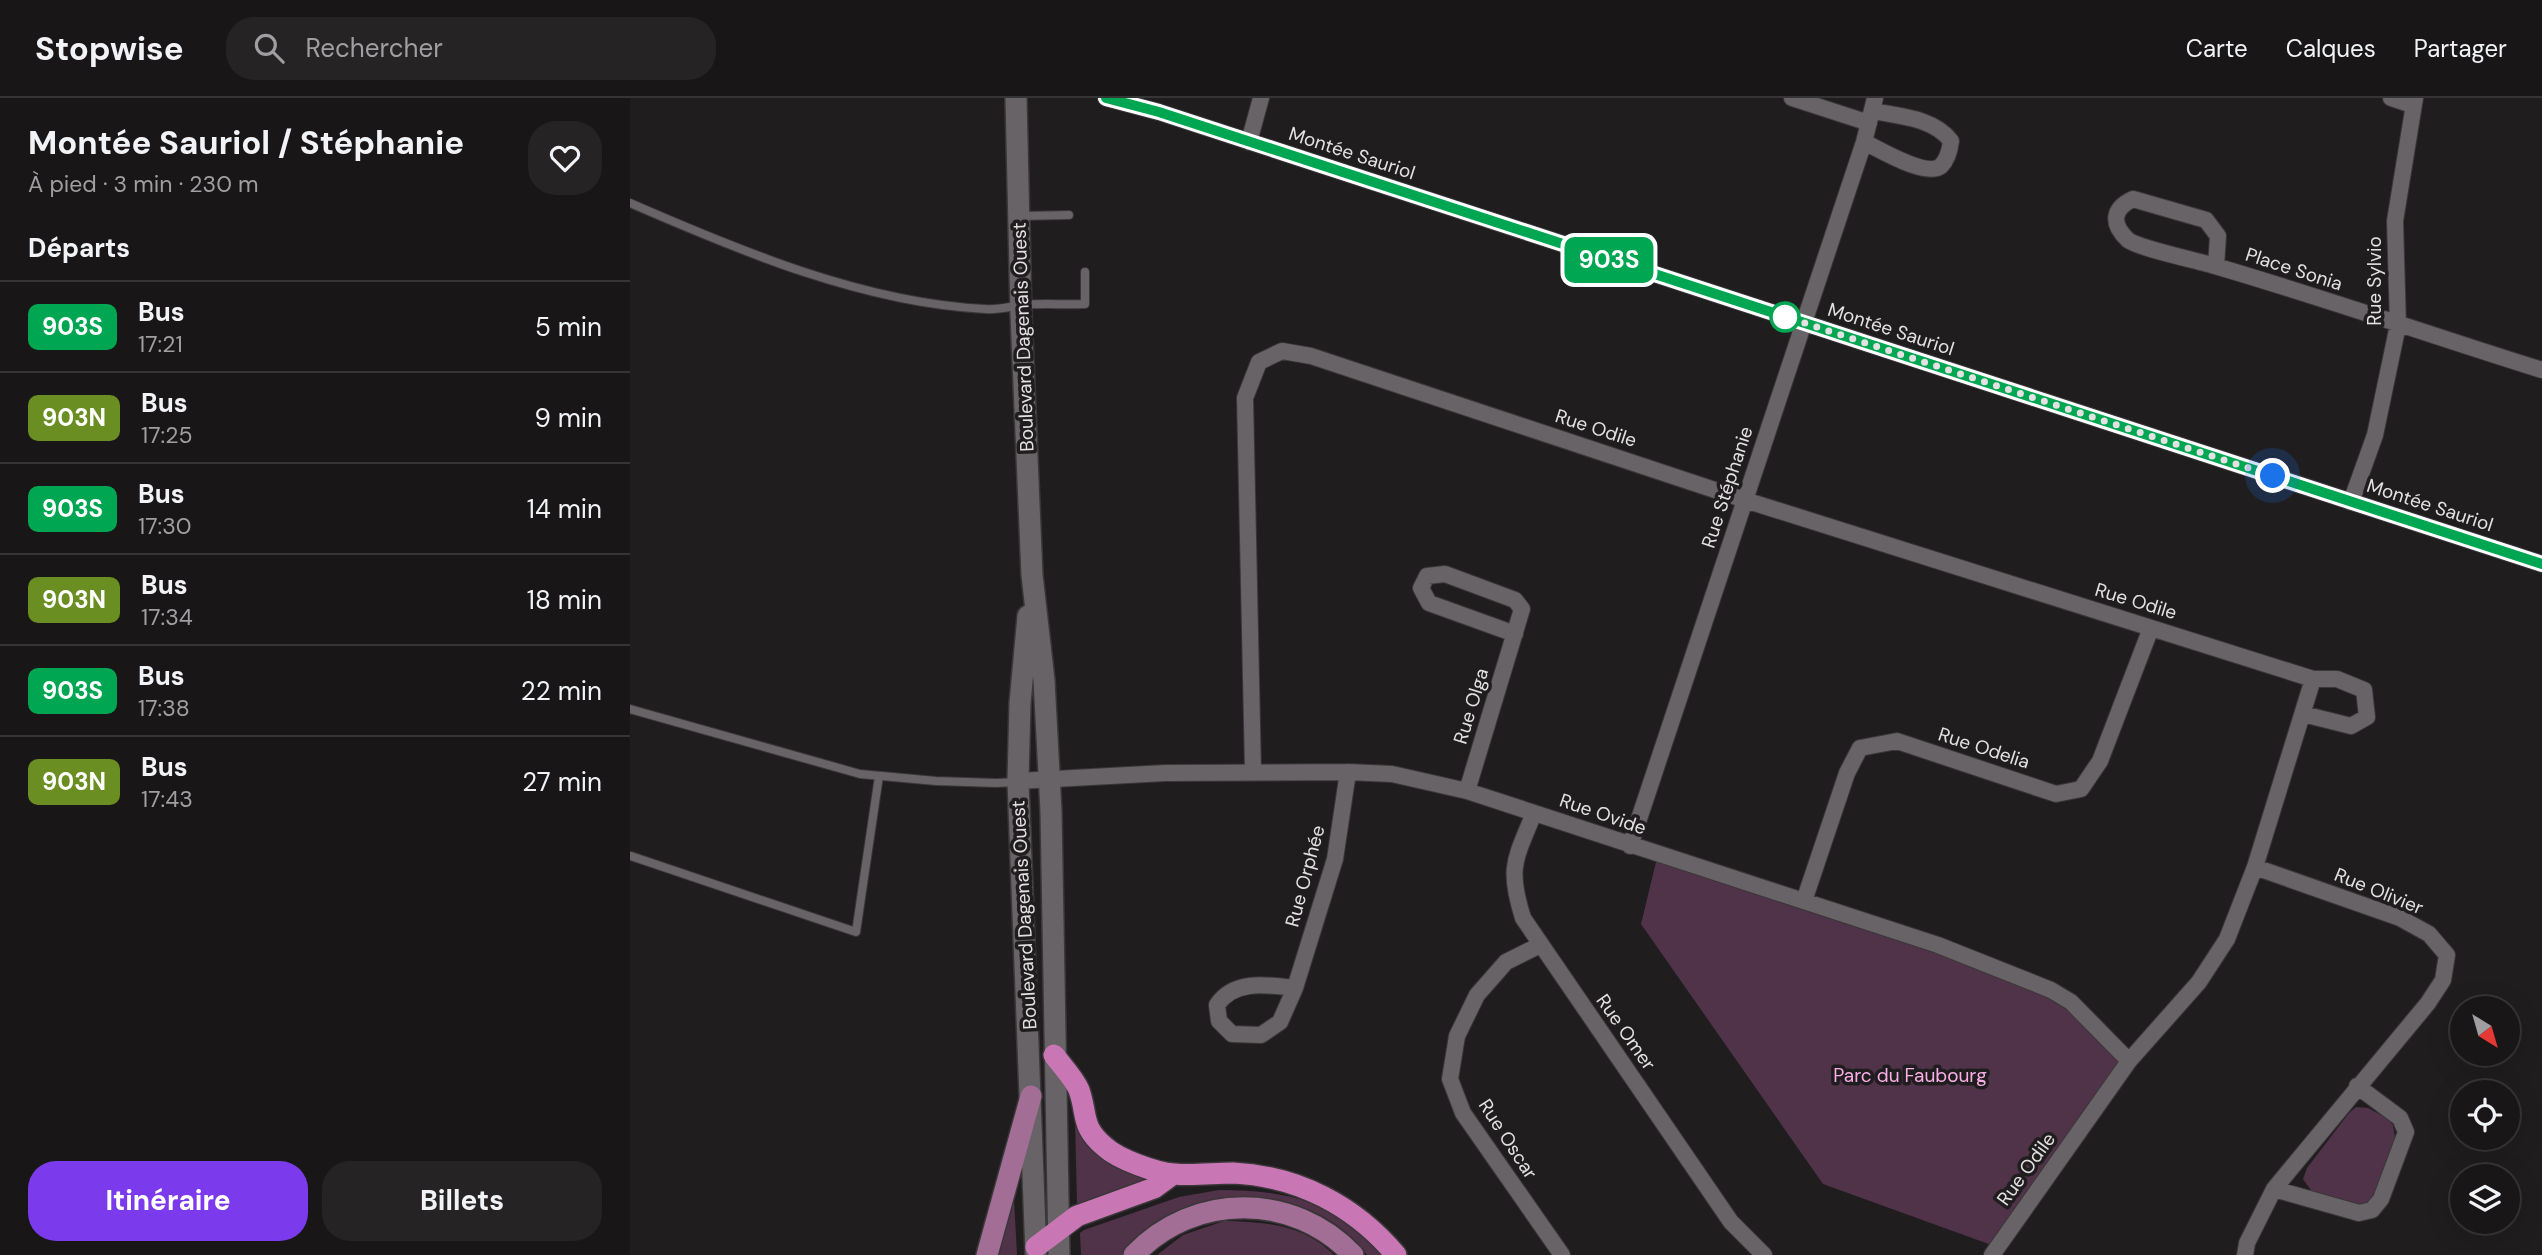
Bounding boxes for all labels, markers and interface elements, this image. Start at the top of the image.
search box [226,17,716,80]
text: Stopwise [35,27,184,70]
icon: search [250,29,288,67]
text: Rechercher [306,31,443,65]
text: Carte [2186,33,2248,64]
text: Calques [2286,33,2376,64]
text: Partager [2414,33,2507,64]
text: Montée Sauriol / Stéphanie [28,121,464,164]
button: heart [528,121,602,195]
street label: Montée Sauriol [1286,121,1418,185]
text: À pied · 3 min · 230 m [28,169,258,199]
street label: Boulevard Dagenais Ouest [1007,222,1039,452]
text: Départs [28,231,130,265]
street label: Rue Sylvio [2362,236,2387,326]
line badge: 903S [1560,237,1658,283]
street label: Place Sonia [2242,242,2346,296]
text: 903S [1578,244,1640,275]
text: Bus [138,295,185,329]
street label: Montée Sauriol [1825,297,1957,361]
unlabelled marker [1770,302,1800,332]
text: 5 min [535,310,602,344]
text: 903S [42,311,103,342]
text: 17:21 [138,329,183,359]
text: Bus [141,386,188,420]
text: 9 min [534,401,602,435]
text: 903N [42,402,106,433]
street label: Rue Odile [1552,403,1640,453]
text: 17:25 [141,420,193,450]
street label: Rue Stéphanie [1696,423,1758,551]
your location [2255,458,2290,493]
street label: Montée Sauriol [2364,473,2496,537]
text: Bus [138,477,185,511]
text: 14 min [527,492,602,526]
text: 903S [42,493,103,524]
text: 17:30 [138,511,192,541]
text: Bus [141,568,188,602]
street label: Rue Odile [2092,577,2180,625]
text: 18 min [527,583,602,617]
text: 903N [42,584,106,615]
text: 17:34 [141,602,193,632]
text: Bus [138,659,185,693]
street label: Rue Olga [1448,665,1494,747]
text: 22 min [521,674,602,708]
text: 903S [42,675,103,706]
text: 17:38 [138,693,190,723]
street label: Rue Odelia [1935,721,2033,775]
text: Bus [141,750,188,784]
text: 27 min [522,765,602,799]
text: 903N [42,766,106,797]
text: 17:43 [141,784,193,814]
street label: Rue Ovide [1556,788,1650,840]
street label: Boulevard Dagenais Ouest [1006,800,1042,1030]
street label: Rue Orphée [1279,822,1331,930]
street label: Rue Olivier [2331,862,2427,920]
street label: Rue Omer [1591,989,1661,1075]
north arrow [2450,996,2520,1066]
map controls [2450,996,2520,1234]
park label: Parc du Faubourg [1833,1063,1987,1088]
button: locate [2450,1080,2520,1150]
street label: Rue Oscar [1473,1094,1543,1184]
street label: Rue Odile [1991,1128,2061,1210]
button: Itinéraire [28,1161,308,1241]
button: Billets [322,1161,602,1241]
button: layers [2450,1164,2520,1234]

